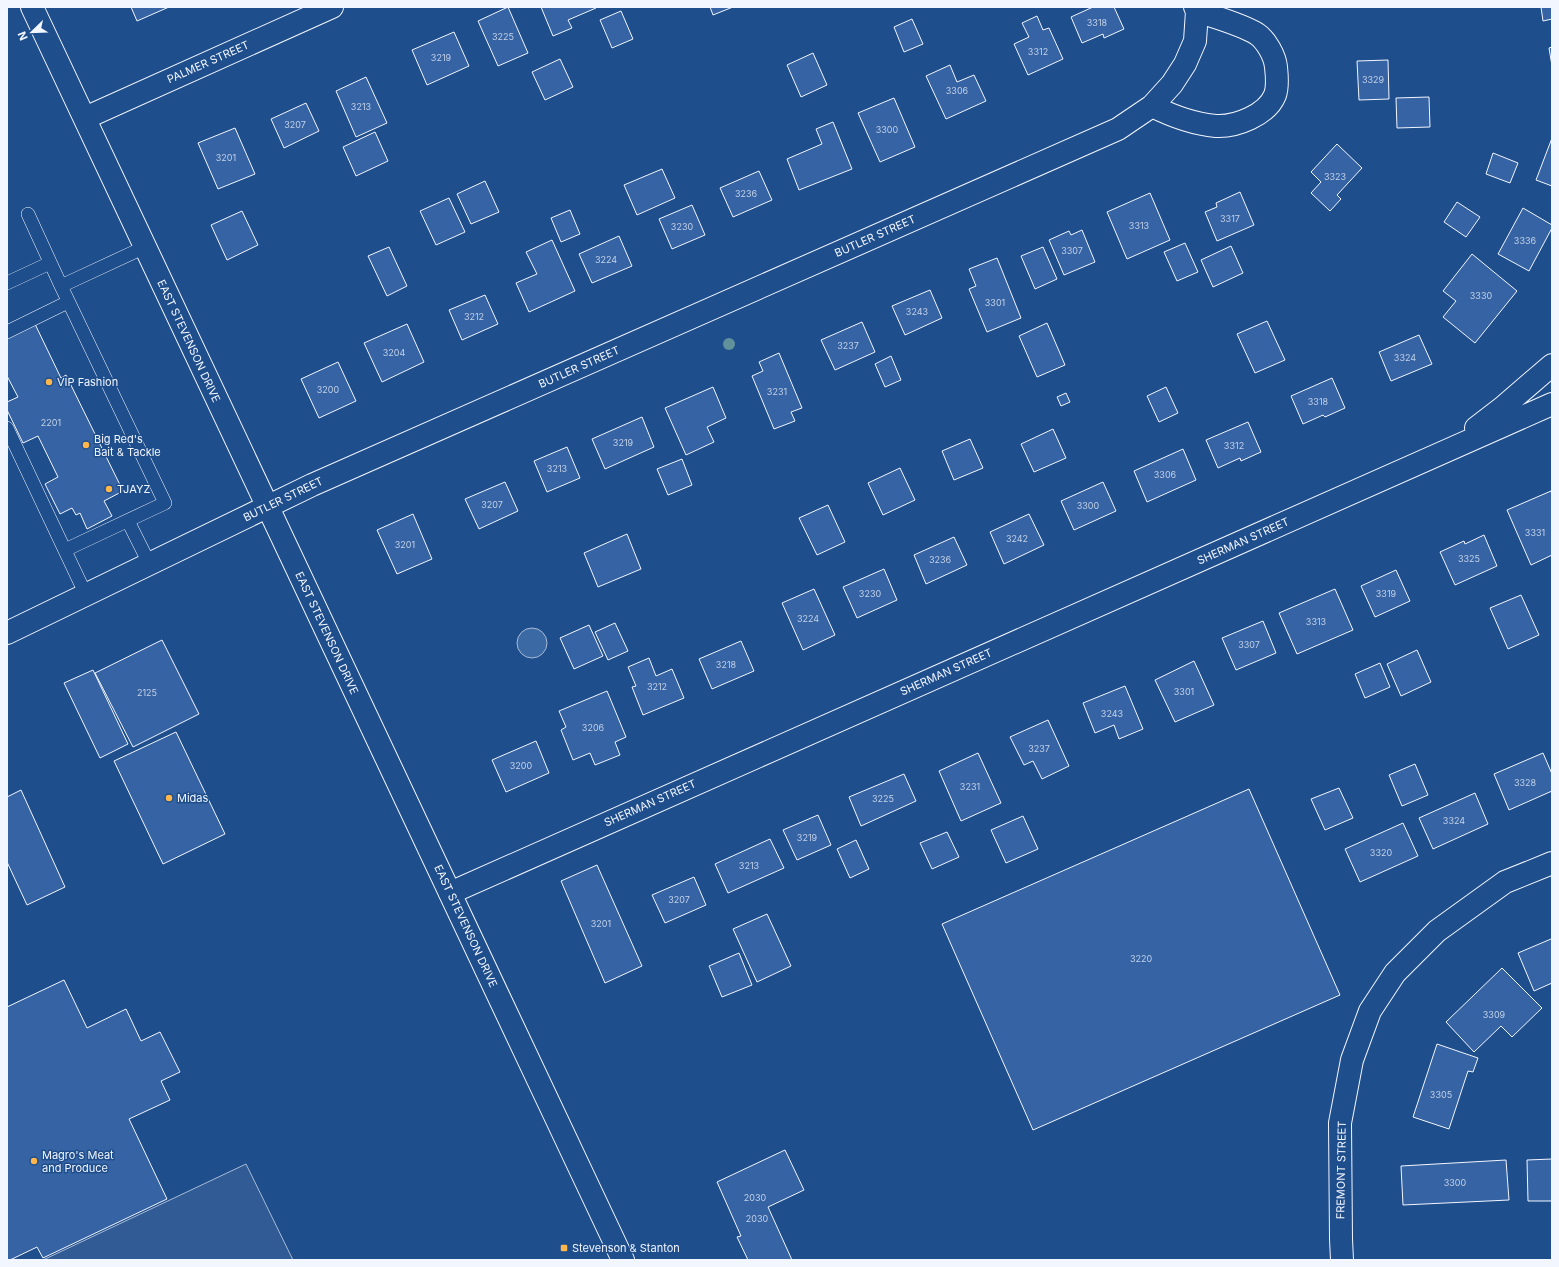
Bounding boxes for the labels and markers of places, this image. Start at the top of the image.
place label: VIP Fashion [57,375,118,389]
marker: VIP Fashion [44,377,54,387]
place label: Big Red's Bait & Tackle [94,432,161,459]
marker: Big Red's Bait & Tackle [81,440,91,450]
place label: TJAYZ [117,482,150,496]
marker: TJAYZ [104,484,114,494]
place label: Midas [177,791,209,805]
marker: Midas [164,793,174,803]
place label: Magro's Meat and Produce [42,1148,114,1175]
marker: Magro's Meat and Produce [29,1156,39,1166]
place label: Stevenson & Stanton [572,1241,680,1255]
marker: Stevenson & Stanton [559,1243,569,1253]

